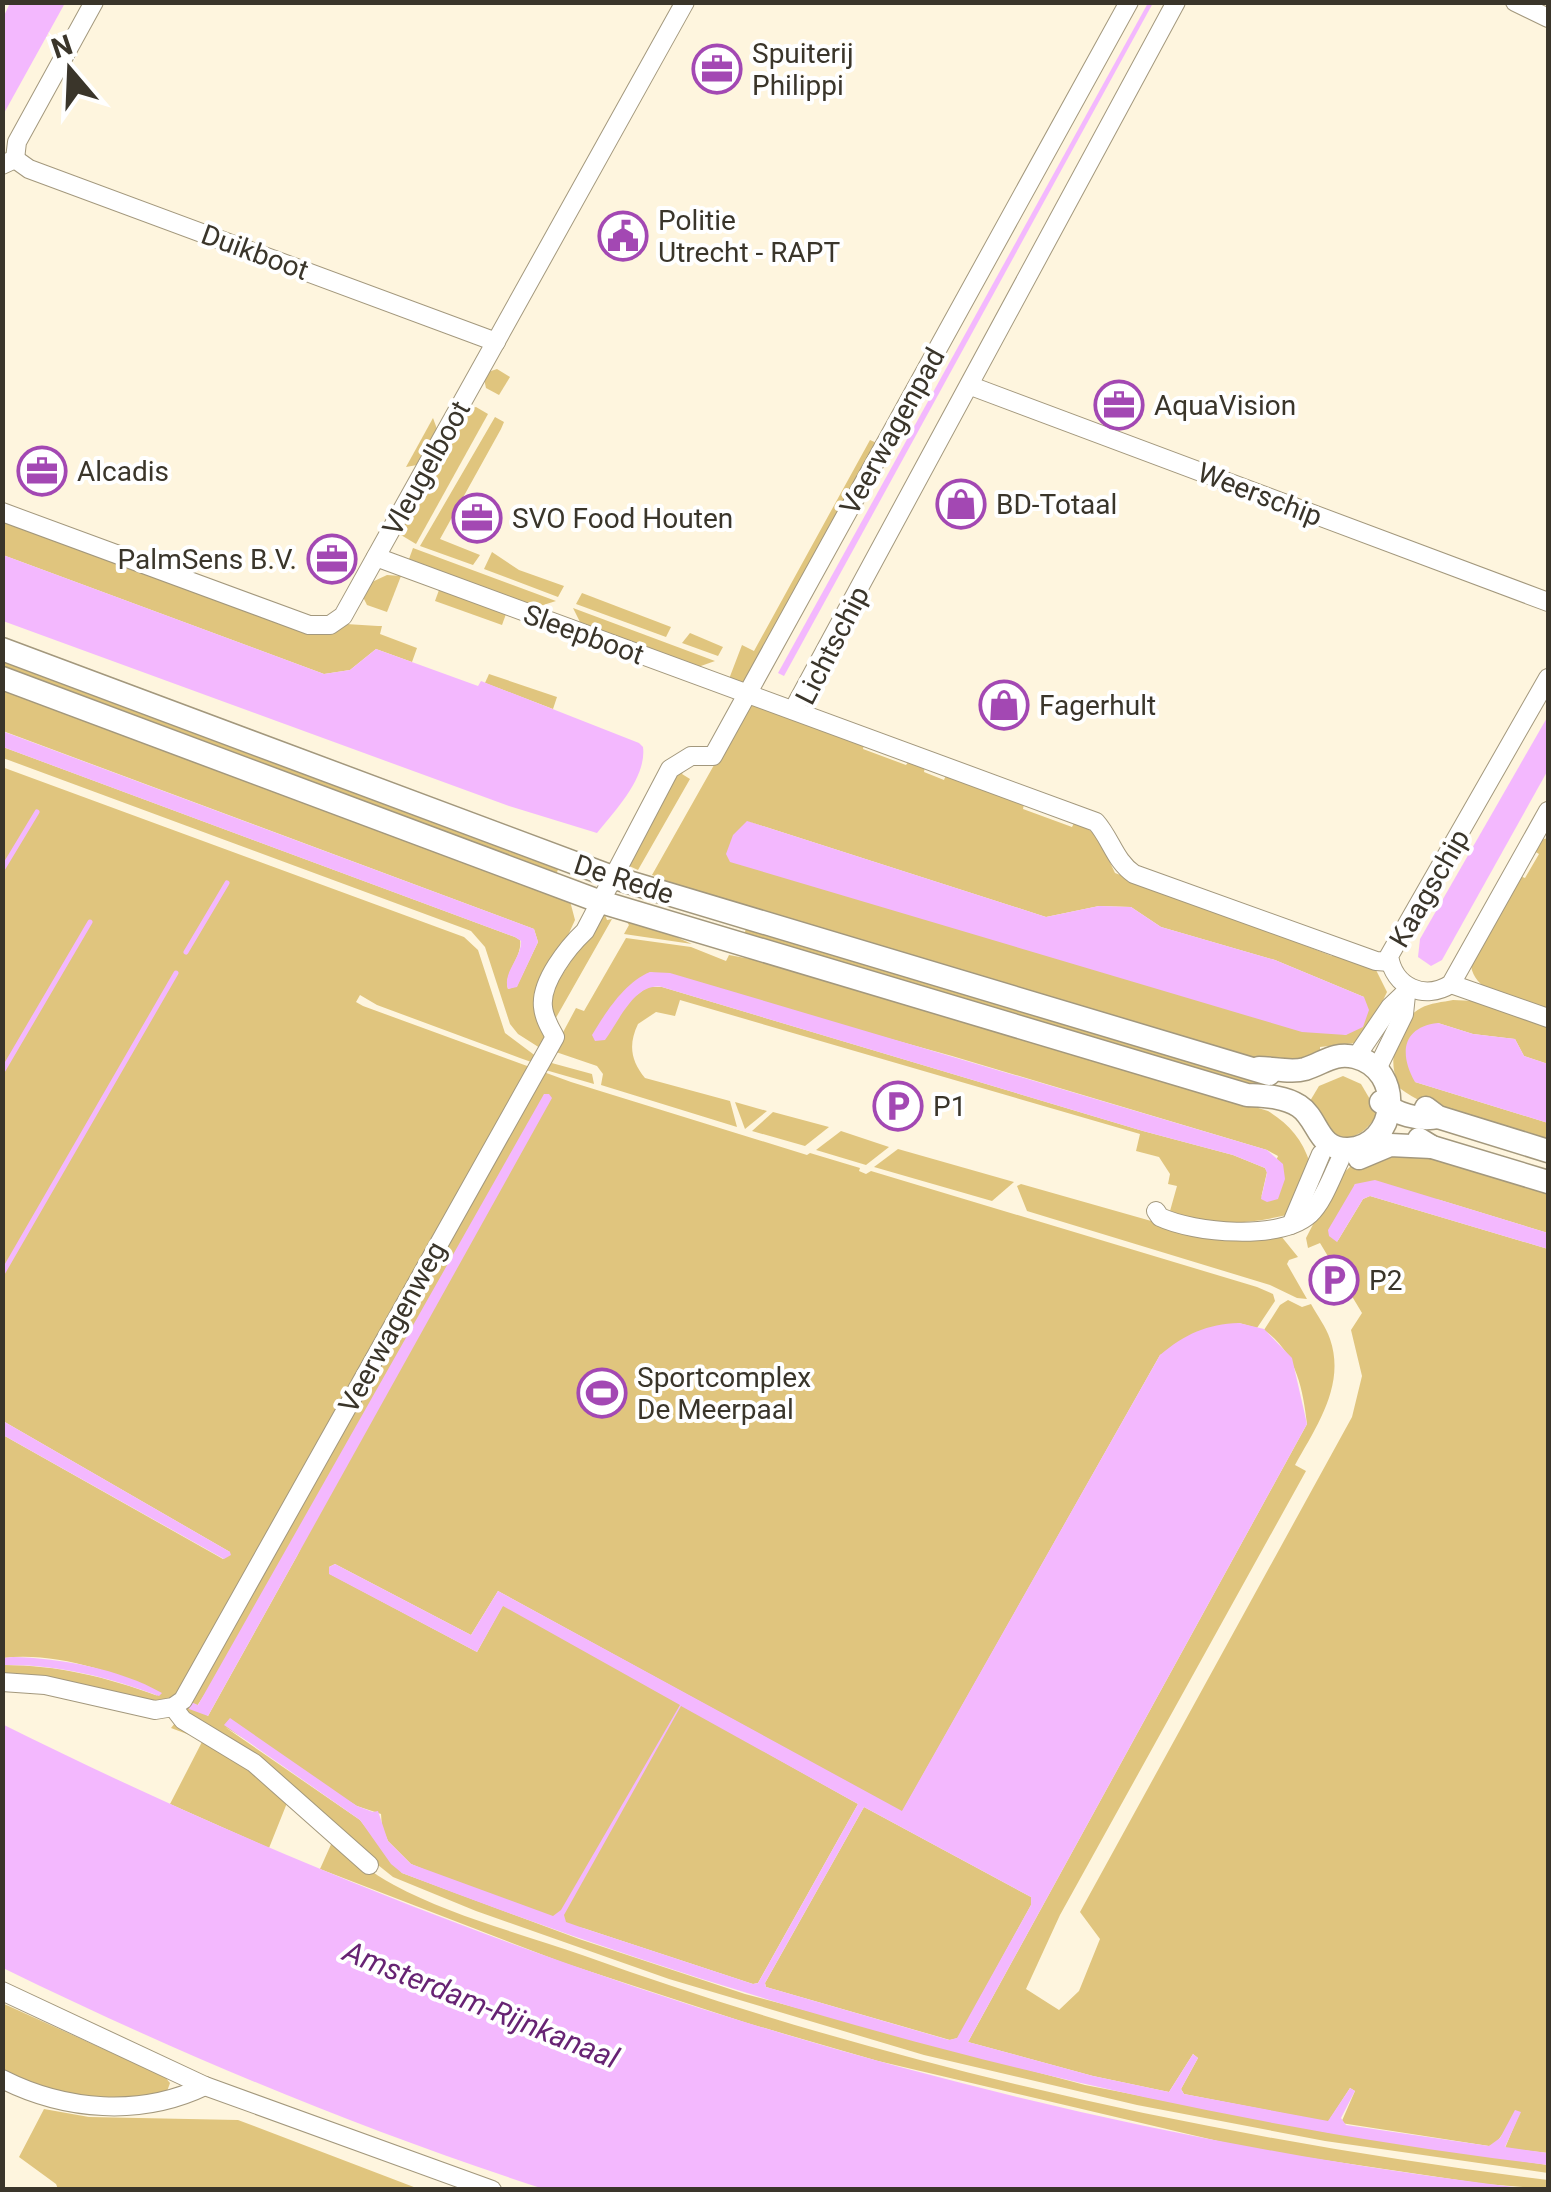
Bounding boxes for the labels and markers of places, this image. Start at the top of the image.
place label: Spuiterij Philippi [752,37,854,102]
office icon: Spuiterij Philippi [691,43,743,95]
place label: Politie Utrecht - RAPT [658,204,840,269]
public building icon: Politie Utrecht - RAPT [597,210,649,262]
office icon: AquaVision [1093,379,1145,431]
place label: AquaVision [1154,389,1296,422]
office icon: Alcadis [16,445,68,497]
place label: Alcadis [77,455,169,488]
shop icon: BD-Totaal [935,478,987,530]
place label: BD-Totaal [996,488,1117,521]
office icon: SVO Food Houten [451,492,503,544]
place label: SVO Food Houten [512,502,733,535]
office icon: PalmSens B.V. [306,533,358,585]
place label: PalmSens B.V. [118,543,297,576]
shop icon: Fagerhult [978,679,1030,731]
place label: Fagerhult [1039,689,1156,722]
parking icon: P1 [872,1080,924,1132]
place label: P1 [933,1090,966,1123]
parking icon: P2 [1308,1254,1360,1306]
place label: P2 [1369,1264,1402,1297]
place label: Sportcomplex De Meerpaal [637,1361,811,1426]
sports icon: Sportcomplex De Meerpaal [576,1367,628,1419]

